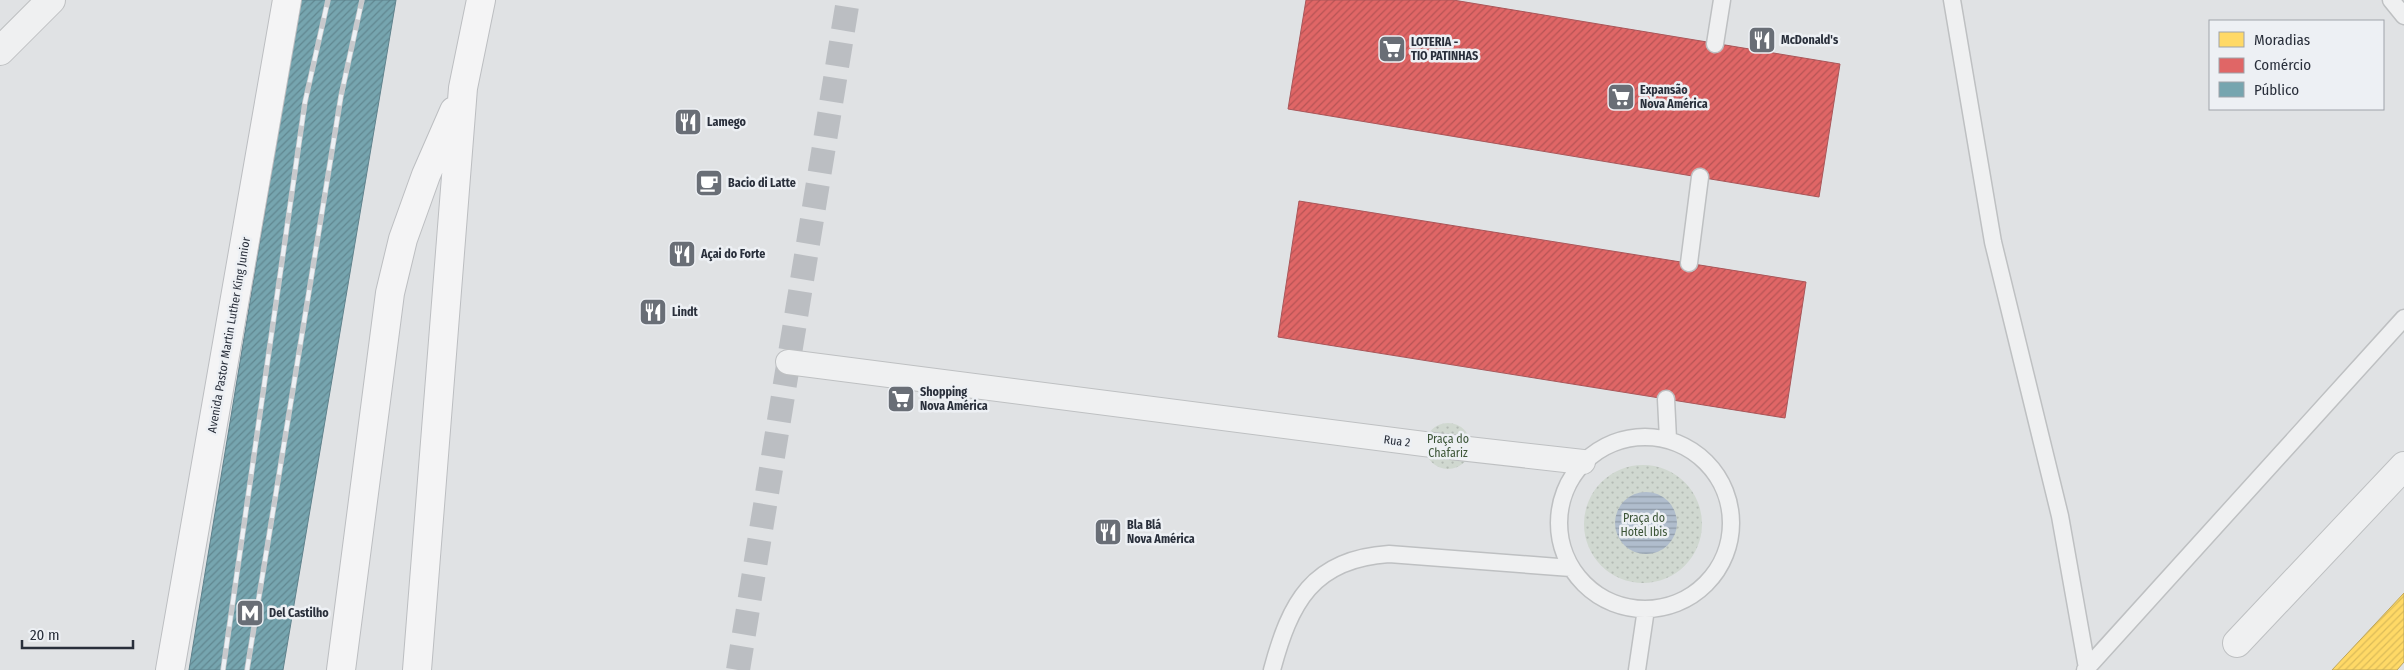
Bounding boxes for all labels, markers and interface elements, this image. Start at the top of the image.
legend [2209,20,2384,110]
restaurant icon: McDonald's [1747,25,1777,55]
text: Moradias [2254,31,2310,49]
place label: McDonald's [1781,33,1839,47]
supermarket icon: LOTERIA - TIO PATINHAS [1377,34,1407,64]
place label: LOTERIA - TIO PATINHAS [1411,35,1478,63]
text: Comércio [2254,56,2311,74]
text: Público [2254,81,2299,99]
supermarket icon: Expansão Nova América [1606,82,1636,112]
place label: Expansão Nova América [1640,83,1708,111]
restaurant icon: Lamego [673,107,703,137]
place label: Lamego [707,115,746,129]
cafe icon: Bacio di Latte [694,168,724,198]
place label: Bacio di Latte [728,176,796,190]
street label: Avenida Pastor Martin Luther King Junior [205,235,253,434]
restaurant icon: Açai do Forte [667,239,697,269]
place label: Açai do Forte [700,247,765,262]
restaurant icon: Lindt [638,297,668,327]
place label: Lindt [672,305,699,319]
supermarket icon: Shopping Nova América [886,384,916,414]
place label: Shopping Nova América [920,385,988,413]
street label: Rua 2 [1383,432,1411,450]
park label: Praça do Chafariz [1427,432,1469,460]
park label: Praça do Hotel Ibis [1621,511,1667,539]
restaurant icon: Bla Blá Nova América [1093,517,1123,547]
place label: Bla Blá Nova América [1127,518,1195,546]
metro station icon: Del Castilho [235,598,265,628]
place label: Del Castilho [269,606,329,620]
scale bar [22,618,134,650]
text: 20 m [30,626,60,644]

